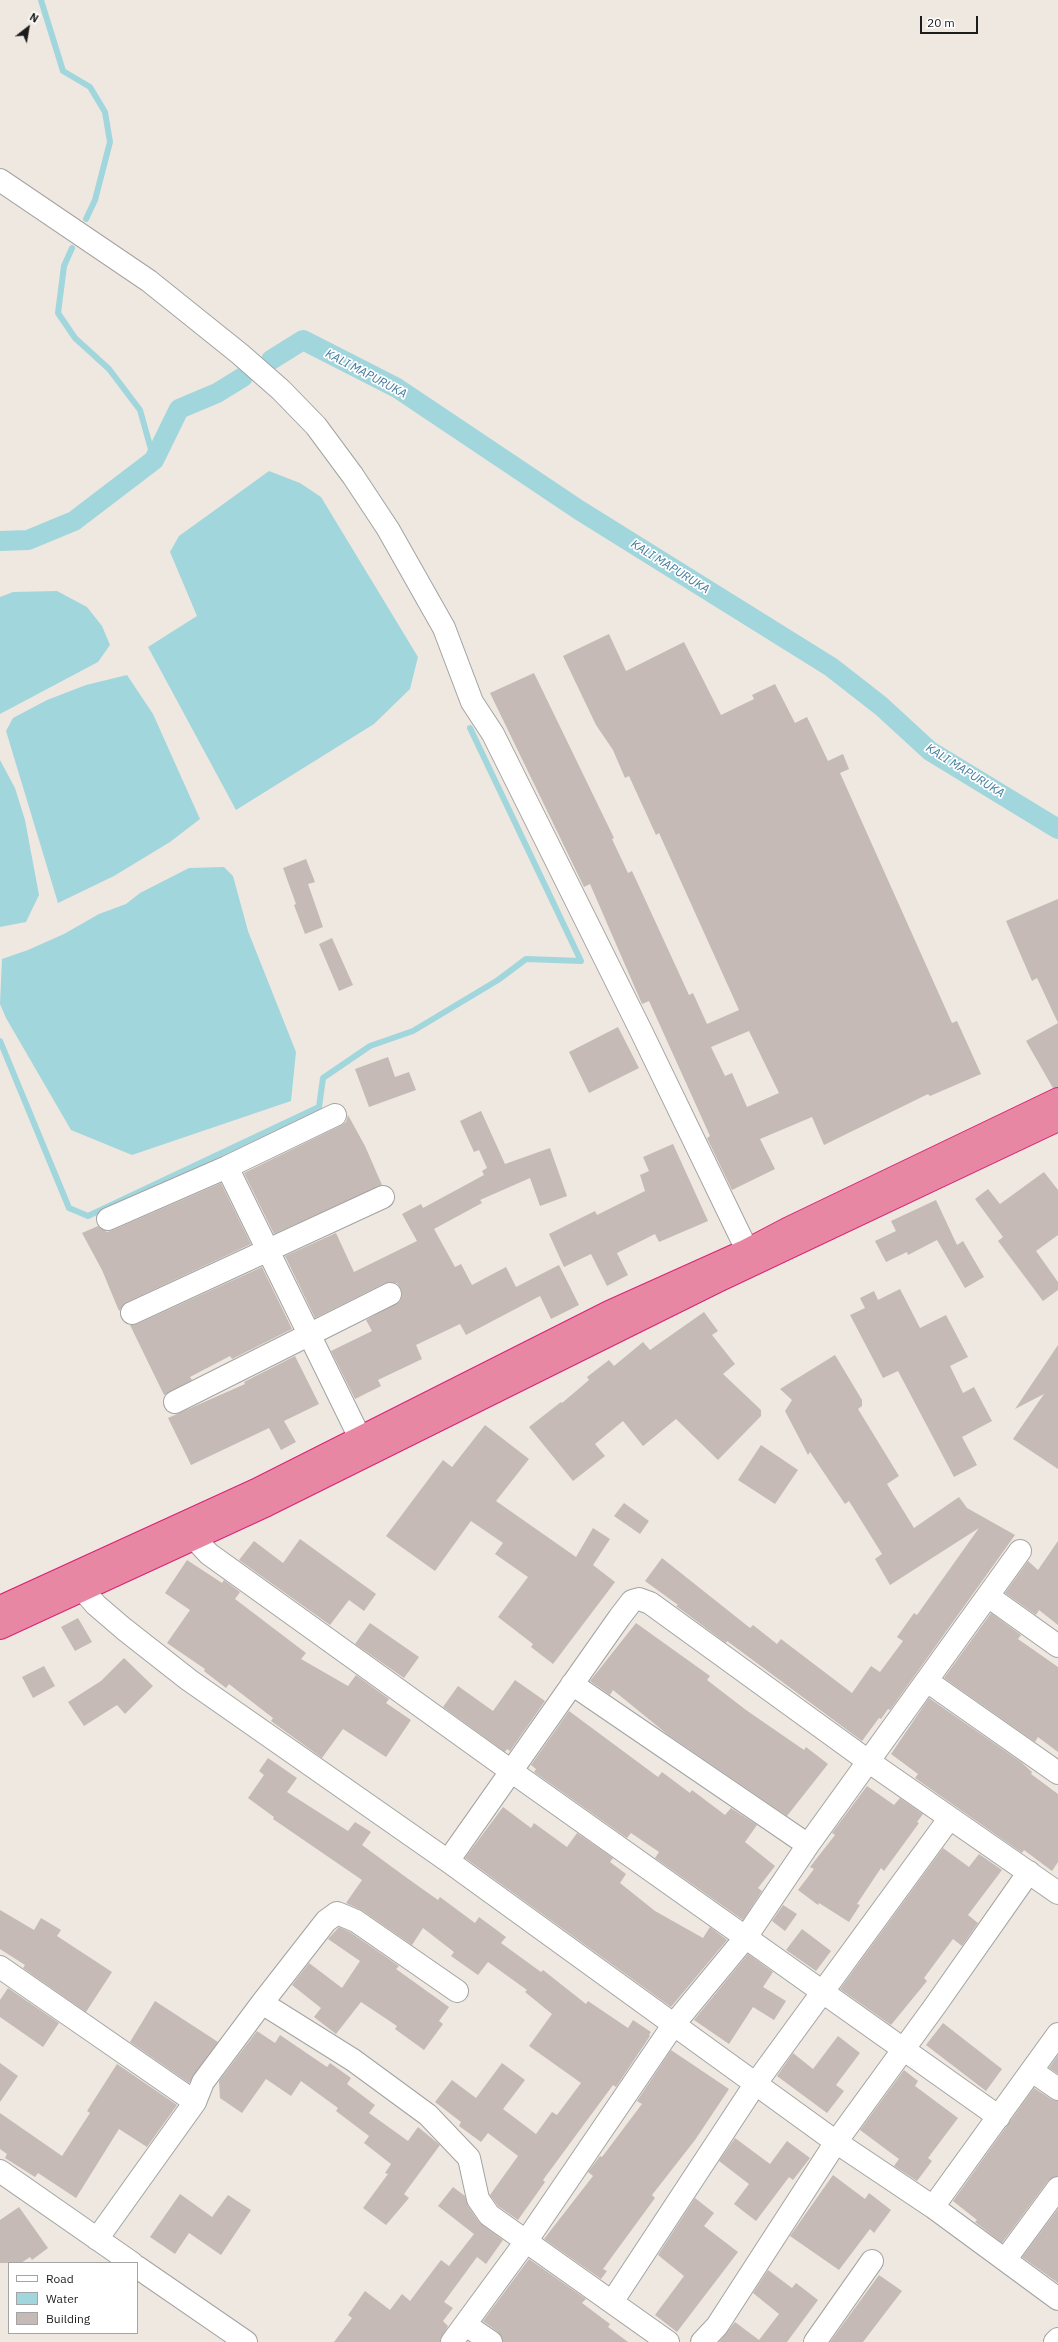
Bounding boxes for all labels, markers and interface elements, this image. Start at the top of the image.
north arrow [8,8,48,48]
scale bar [922,8,980,34]
text: N [27,10,41,26]
text: 20 m [927,15,955,30]
water label: KALI MAPURUKA [323,346,409,402]
water label: KALI MAPURUKA [628,537,712,597]
water label: KALI MAPURUKA [923,741,1007,801]
legend [8,2262,138,2334]
text: Road [46,2271,74,2286]
text: Water [46,2291,78,2306]
text: Building [46,2311,90,2326]

